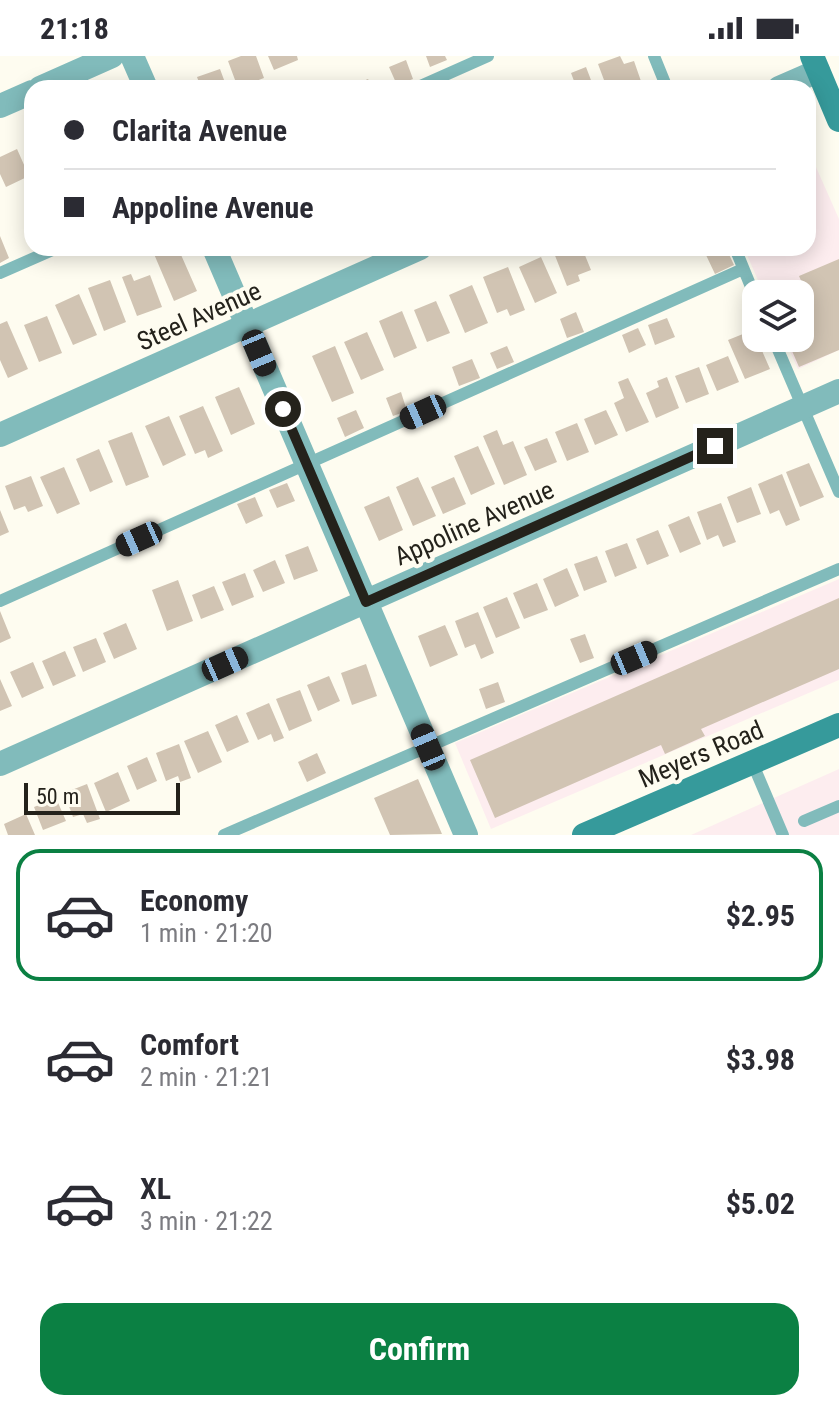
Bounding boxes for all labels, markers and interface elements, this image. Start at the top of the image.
text: 21:18 [40,11,109,46]
text: Clarita Avenue [112,113,287,148]
text: Appoline Avenue [112,190,314,225]
street label: Steel Avenue [132,275,266,357]
map controls [742,280,814,352]
button: layers [742,280,814,352]
car [239,326,279,380]
route start [265,391,301,427]
car [396,391,450,433]
route end [697,428,733,464]
street label: Appoline Avenue [390,474,558,572]
car [112,518,166,560]
car [607,638,661,678]
car [198,643,252,685]
street label: Meyers Road [634,714,768,794]
car [408,720,448,774]
scale bar [24,779,180,815]
text: 50 m [36,784,79,809]
icon: car [44,879,116,951]
text: Economy [140,883,248,918]
text: $2.95 [726,898,795,933]
text: 1 min · 21:20 [140,918,273,948]
icon: car [44,1023,116,1095]
text: Comfort [140,1027,239,1062]
text: $3.98 [726,1042,795,1077]
text: 2 min · 21:21 [140,1062,273,1092]
icon: car [44,1167,116,1239]
text: XL [140,1171,171,1206]
text: $5.02 [726,1186,795,1221]
text: 3 min · 21:22 [140,1206,273,1236]
button: Confirm [40,1303,799,1395]

